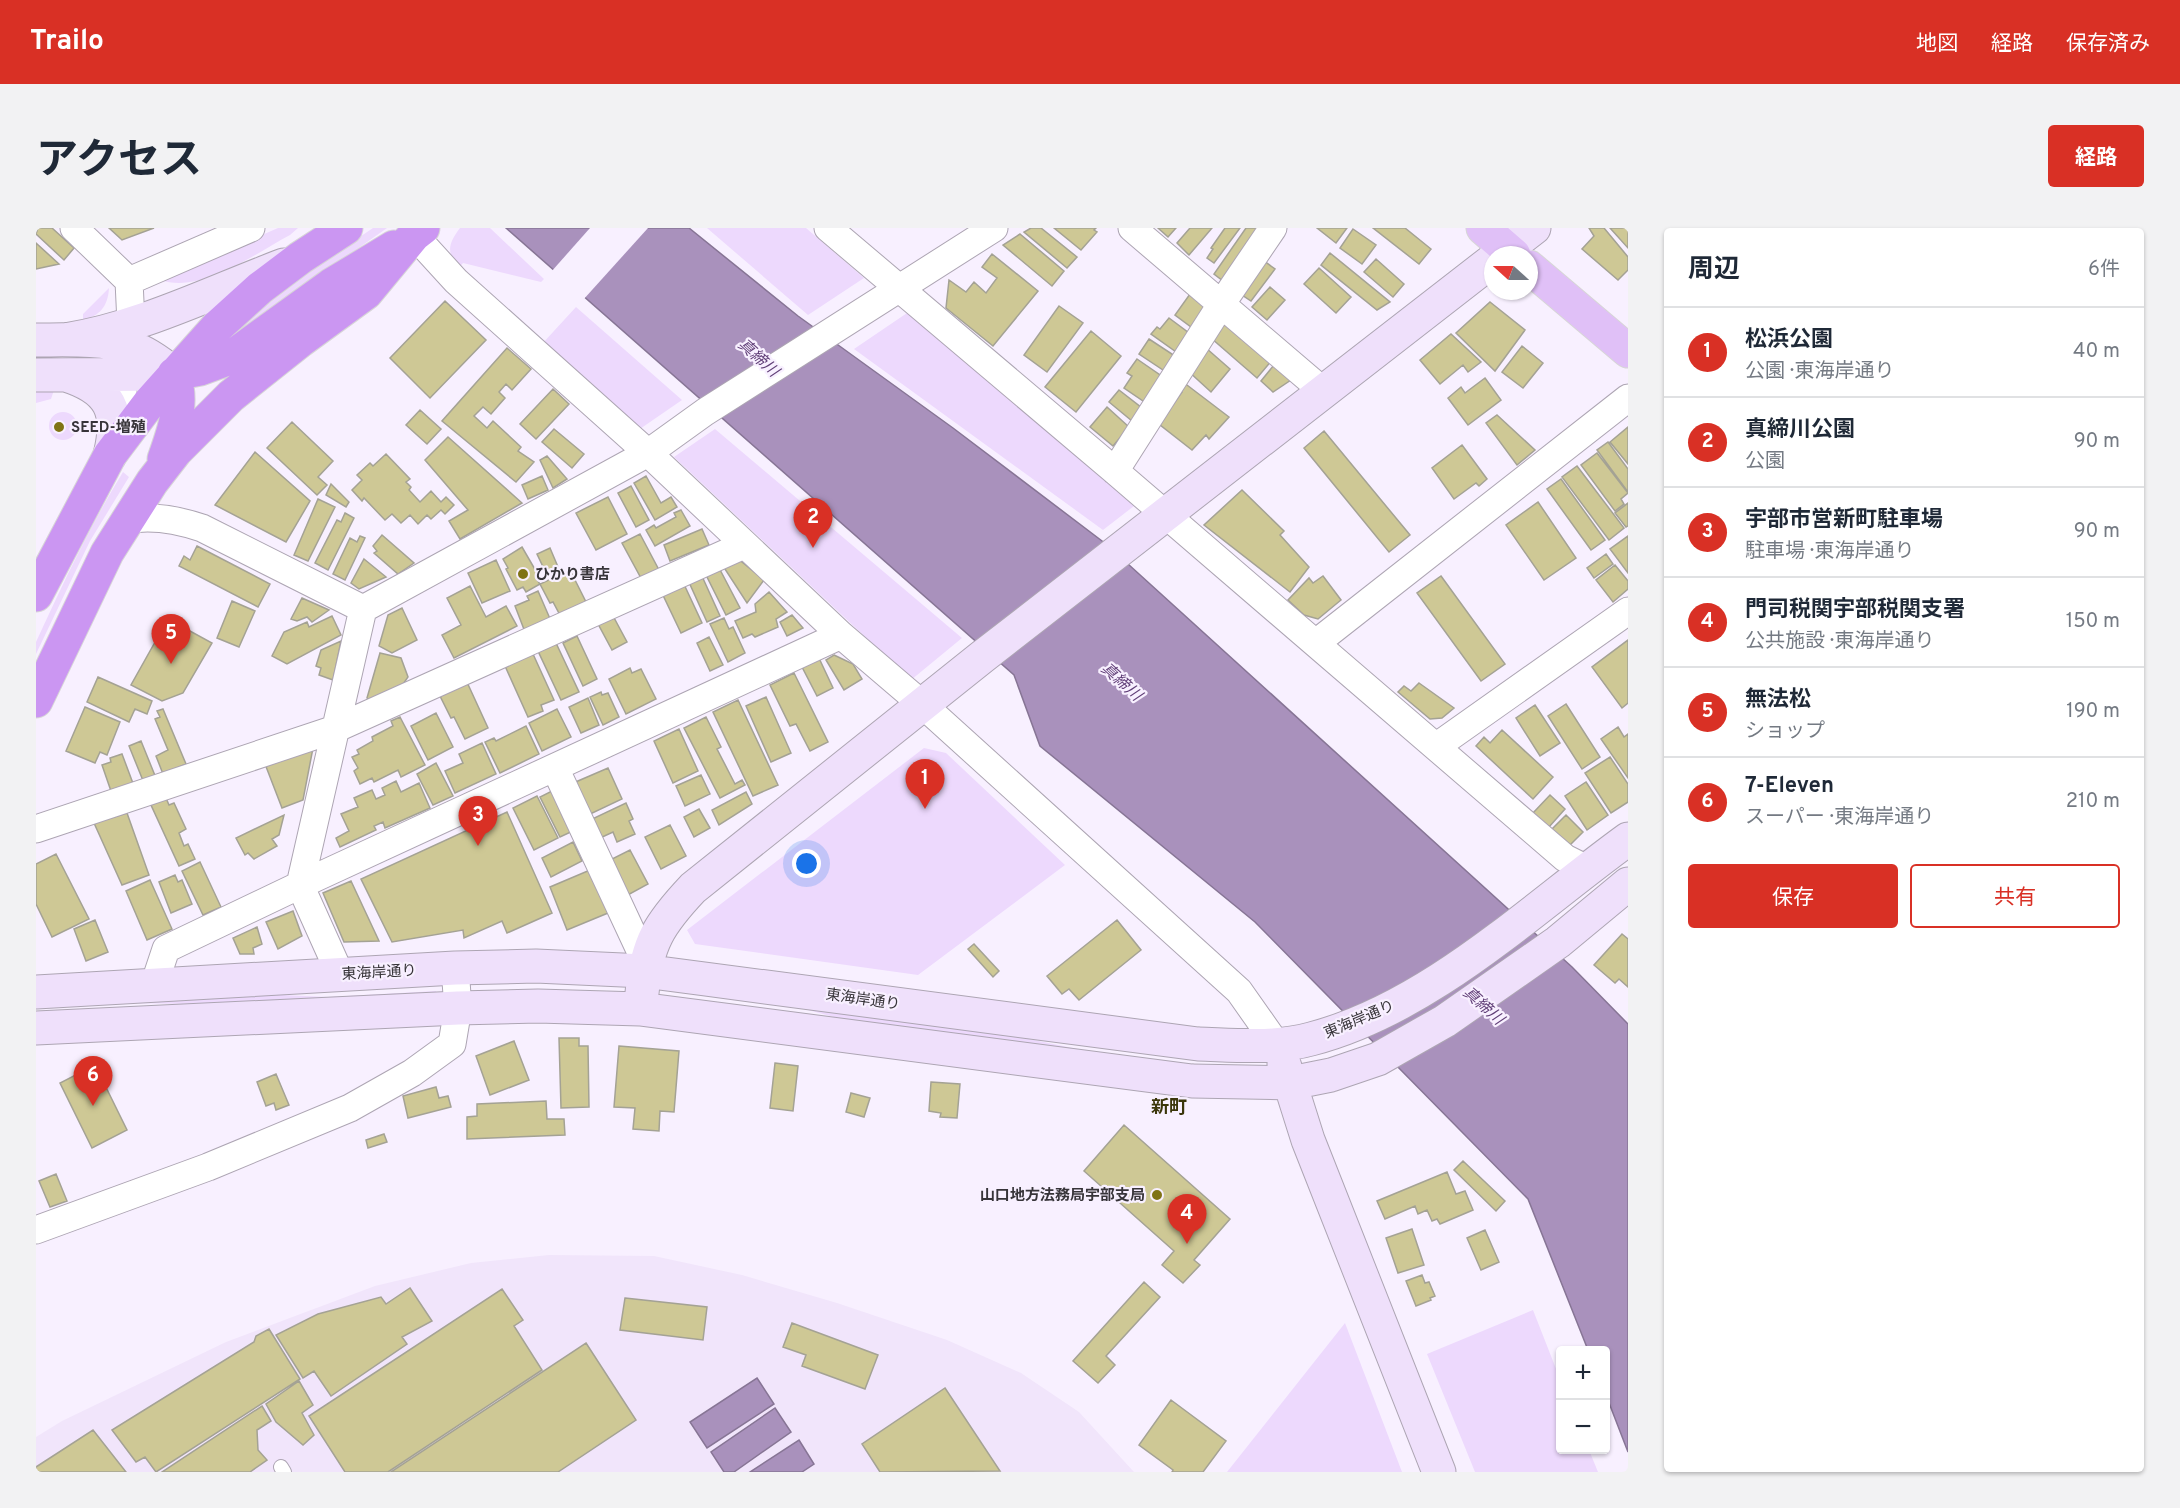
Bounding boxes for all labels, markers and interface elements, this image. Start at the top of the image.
text: Trailo [30,24,104,60]
text: 地図 [1916,31,1958,58]
text: 経路 [1991,31,2033,58]
text: 保存済み [2066,31,2150,58]
button: 経路 [2048,125,2144,187]
text: アクセス [36,136,202,189]
north arrow [1484,246,1538,300]
text: 周辺 [1688,254,1740,287]
text: 6件 [2088,257,2120,283]
text: 松浜公園 [1745,327,1833,354]
water label: 真締川 [733,335,784,383]
text: 1 [1704,339,1712,365]
text: 40 m [2073,339,2120,365]
text: 公園 · 東海岸通り [1745,359,1894,385]
text: 真締川公園 [1745,417,1855,444]
place label: SEED-増殖 [71,418,146,438]
marker: SEED-増殖 [52,420,66,434]
text: 2 [1701,429,1714,455]
text: 90 m [2074,429,2120,455]
text: 公園 [1745,449,1785,475]
pin: 2 [794,498,832,548]
text: 宇部市営新町駐車場 [1745,507,1943,534]
text: 3 [1702,519,1714,545]
text: 90 m [2074,519,2120,545]
text: 駐車場 · 東海岸通り [1745,539,1914,565]
place label: ひかり書店 [535,566,610,585]
marker: ひかり書店 [516,567,530,581]
text: 門司税関宇部税関支署 [1745,597,1965,624]
text: 4 [1701,609,1714,635]
text: 150 m [2066,609,2120,635]
pin: 5 [152,614,190,664]
text: 公共施設 · 東海岸通り [1745,629,1934,655]
water label: 真締川 [1096,659,1147,707]
text: 無法松 [1745,687,1811,714]
text: 5 [1701,699,1714,725]
text: 190 m [2066,699,2120,725]
text: ショップ [1745,719,1825,745]
pin: 1 [906,760,944,809]
text: 7-Eleven [1745,773,1834,800]
text: 6 [1701,789,1714,815]
text: 210 m [2066,789,2120,815]
pin: 3 [458,796,498,846]
text: スーパー · 東海岸通り [1745,805,1934,831]
your location [792,849,821,878]
button: 保存 [1688,864,1898,928]
button: 共有 [1910,864,2120,928]
street label: 東海岸通り [341,962,417,985]
water label: 真締川 [1458,983,1509,1031]
street label: 東海岸通り [824,986,901,1015]
street label: 東海岸通り [1321,997,1398,1044]
pin: 6 [74,1056,112,1106]
district label: 新町 [1151,1097,1187,1120]
place label: 山口地方法務局宇部支局 [980,1187,1145,1206]
marker: 山口地方法務局宇部支局 [1150,1188,1164,1202]
pin: 4 [1168,1194,1206,1244]
map controls [1556,1346,1610,1454]
button: + [1556,1346,1610,1400]
button: − [1556,1400,1610,1454]

